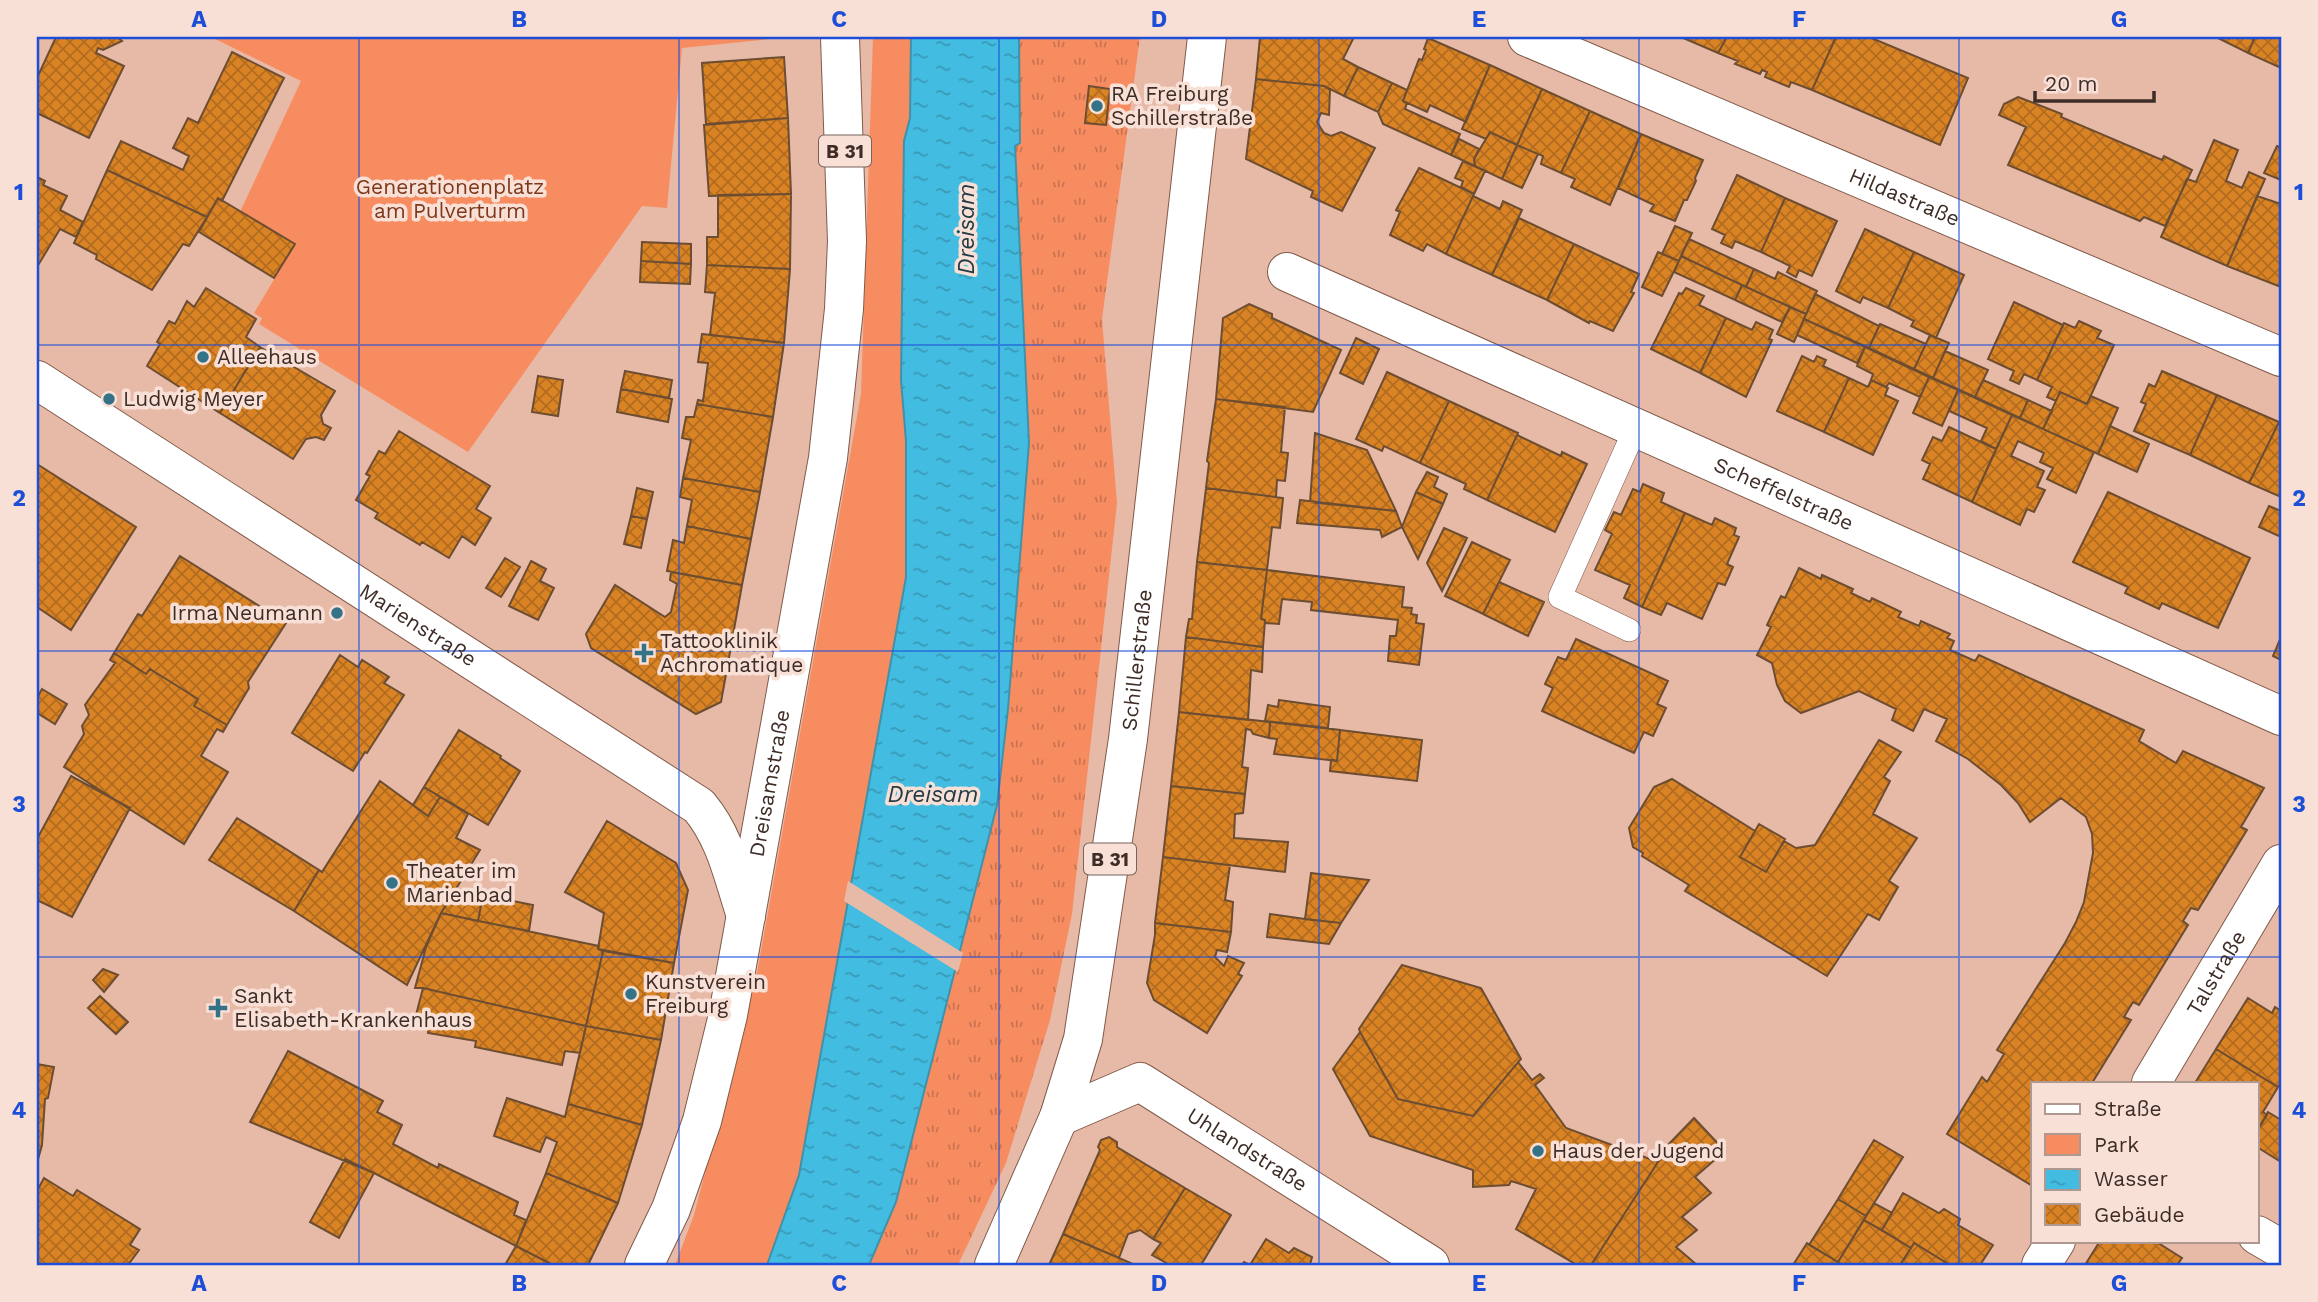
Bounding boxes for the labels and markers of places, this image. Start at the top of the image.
place label: RA Freiburg Schillerstraße [1111,81,1253,130]
marker: RA Freiburg Schillerstraße [1089,98,1105,114]
place label: Alleehaus [217,344,317,369]
marker: Alleehaus [195,349,211,365]
place label: Ludwig Meyer [123,386,264,411]
marker: Ludwig Meyer [101,391,117,407]
place label: Irma Neumann [172,600,323,625]
marker: Irma Neumann [329,605,345,621]
place label: Tattooklinik Achromatique [660,628,803,677]
marker: Tattooklinik Achromatique [634,643,654,663]
place label: Theater im Marienbad [406,858,517,907]
marker: Theater im Marienbad [384,875,400,891]
place label: Kunstverein Freiburg [645,969,766,1018]
place label: Sankt Elisabeth-Krankenhaus [234,983,472,1032]
marker: Kunstverein Freiburg [623,986,639,1002]
marker: Sankt Elisabeth-Krankenhaus [208,998,228,1018]
place label: Haus der Jugend [1552,1138,1725,1163]
marker: Haus der Jugend [1530,1143,1546,1159]

